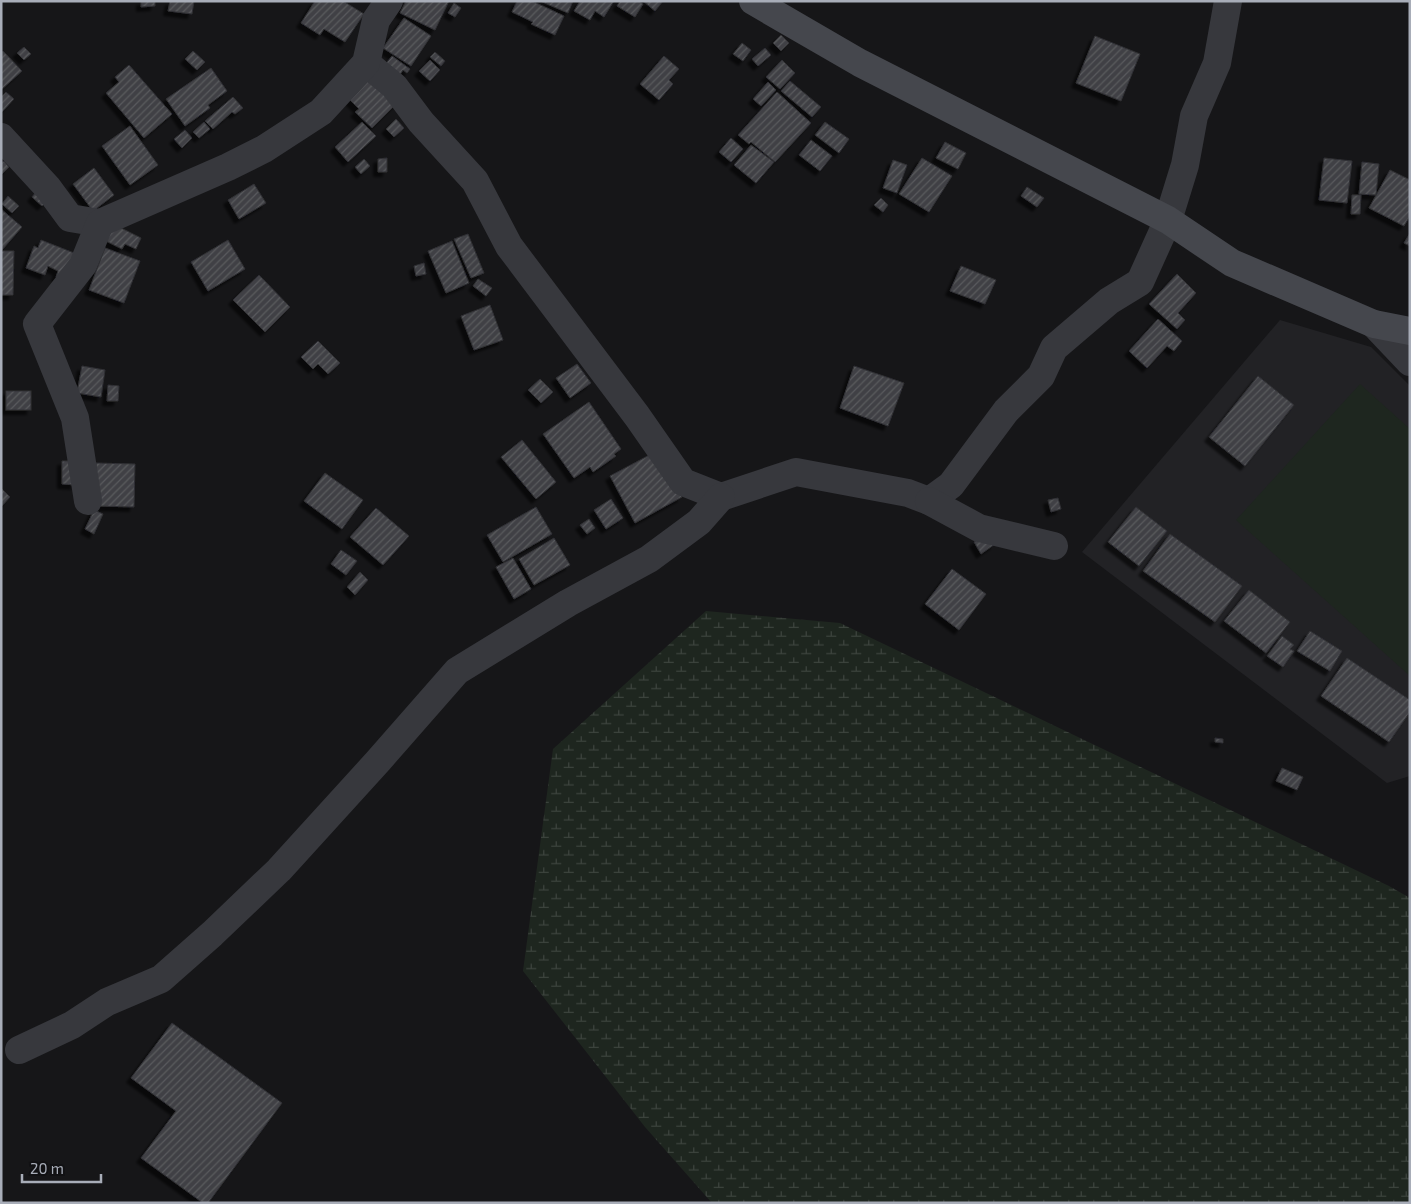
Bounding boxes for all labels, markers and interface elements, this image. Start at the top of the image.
scale bar [22,1152,101,1184]
text: 20 m [30,1159,64,1177]

